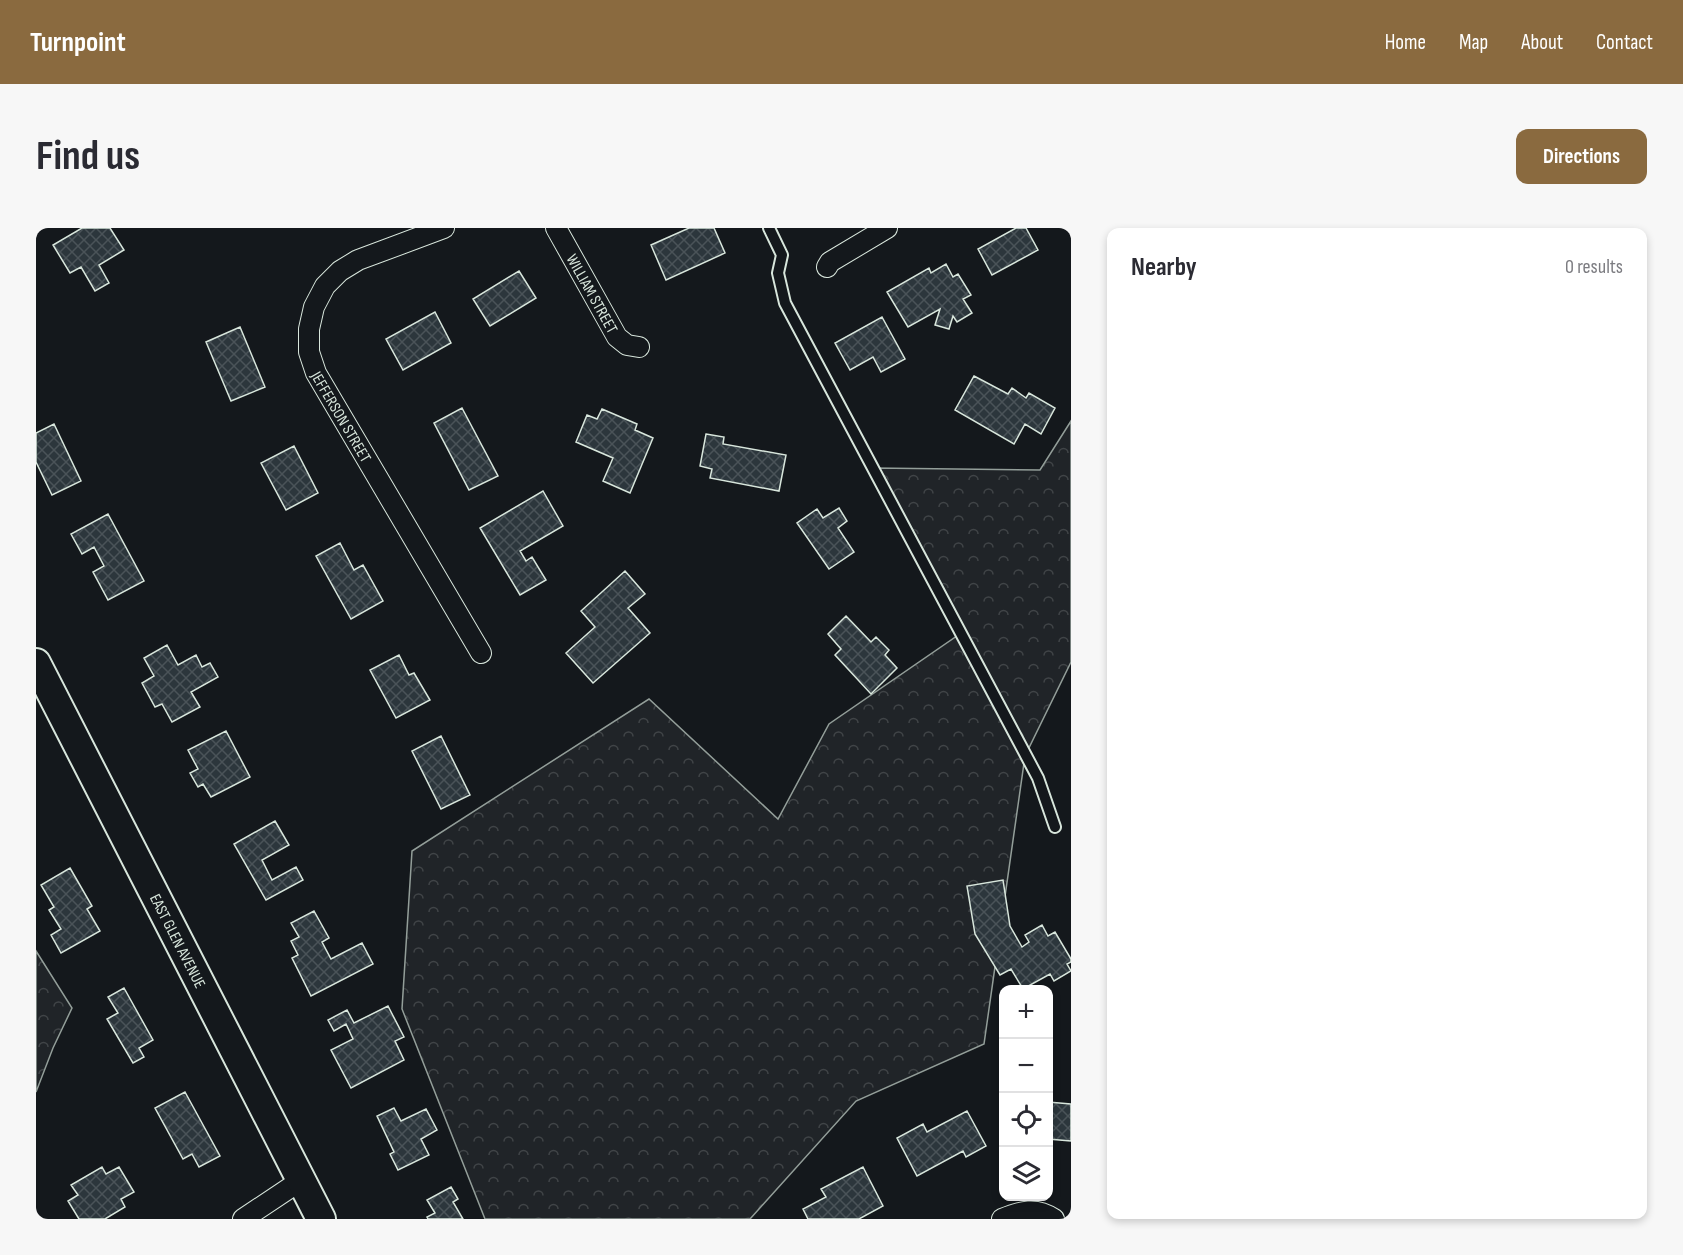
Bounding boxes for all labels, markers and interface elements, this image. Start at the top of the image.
text: Turnpoint [30,26,126,59]
text: Home [1385,30,1426,55]
text: Map [1459,30,1488,55]
text: About [1521,30,1563,55]
text: Contact [1596,30,1653,55]
button: Directions [1516,129,1647,184]
text: Find us [36,131,140,182]
street label: WILLIAM STREET [562,251,621,338]
text: Nearby [1131,252,1197,283]
text: 0 results [1565,255,1623,279]
street label: JEFFERSON STREET [306,368,375,467]
street label: EAST GLEN AVENUE [145,891,209,992]
map controls [999,985,1053,1201]
button: + [999,985,1053,1039]
button: − [999,1039,1053,1093]
button: locate [999,1093,1053,1147]
button: layers [999,1147,1053,1201]

